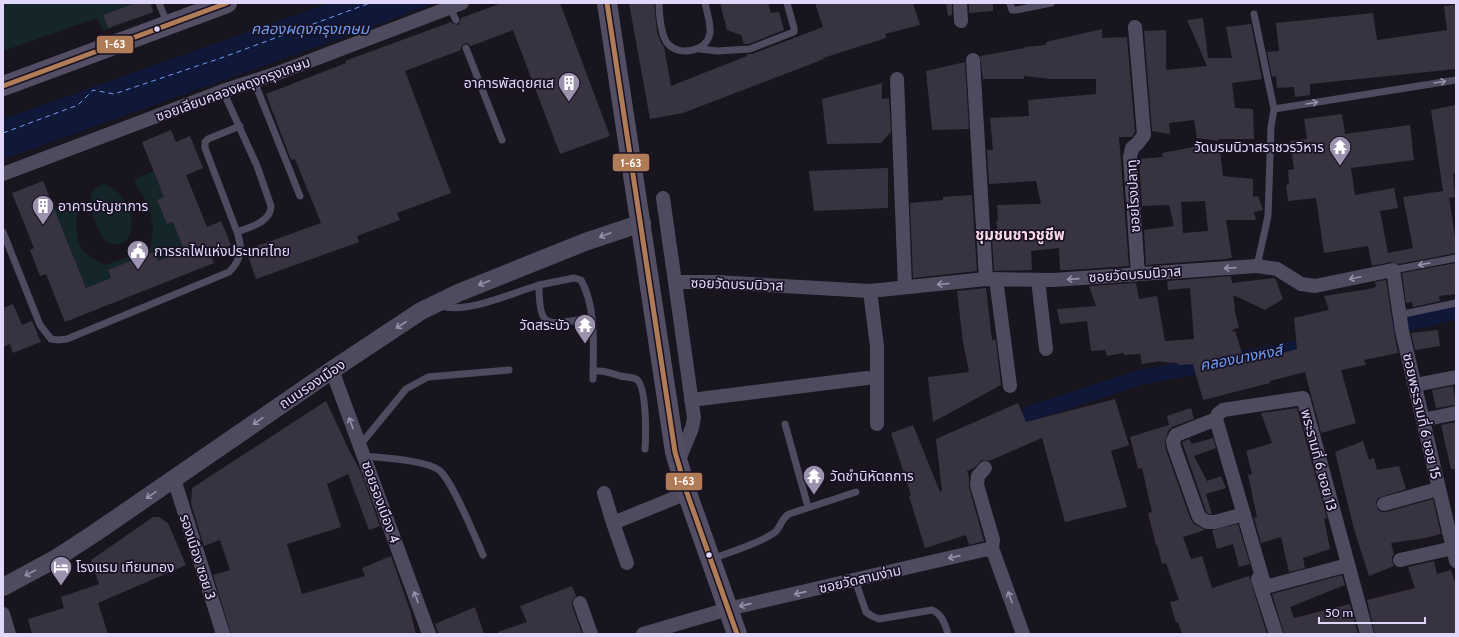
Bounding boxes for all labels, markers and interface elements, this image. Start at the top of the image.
water label: คลองผดุงกรุงเกษม [251,20,371,38]
unlabelled marker [152,24,162,34]
line badge: 1-63 [96,35,134,54]
text: 1-63 [105,37,125,51]
street label: ซอยเลียบคลองผดุงกรุงเกษม [153,53,313,125]
building icon: อาคารพัสดุยศเส [556,70,582,103]
place label: อาคารพัสดุยศเส [464,74,554,92]
one-way arrow [1434,78,1447,86]
one-way arrow [1305,99,1318,107]
temple icon: วัดบรมนิวาสราชวรวิหาร [1327,134,1353,167]
place label: วัดบรมนิวาสราชวรวิหาร [1194,138,1324,156]
line badge: 1-63 [612,153,650,172]
text: 1-63 [621,156,641,170]
street label: ซอยโรงปลาทู [1122,159,1144,233]
building icon: อาคารบัญชาการ [30,193,56,226]
place label: อาคารบัญชาการ [58,197,148,215]
district label: ชุมชนชาวชูชีพ [975,226,1065,245]
one-way arrow [599,231,611,239]
public building icon: การรถไฟแห่งประเทศไทย [125,238,151,271]
place label: การรถไฟแห่งประเทศไทย [154,242,290,260]
one-way arrow [1418,260,1431,268]
street label: ซอยวัดบรมนิวาส [1088,262,1182,286]
one-way arrow [1224,264,1237,271]
street label: ซอยวัดบรมนิวาส [690,273,784,295]
one-way arrow [1348,274,1361,282]
one-way arrow [1067,275,1080,282]
one-way arrow [478,279,490,287]
one-way arrow [937,280,950,287]
temple icon: วัดสระบัว [572,312,598,345]
place label: วัดสระบัว [520,316,570,334]
one-way arrow [396,321,407,329]
water label: คลองนางหงส์ [1198,341,1287,375]
street label: ซอยพระรามที่ 6 ซอย 15 [1399,351,1446,481]
street label: ถนนรองเมือง [275,355,349,413]
street label: พระรามที่ 6 ซอย 13 [1297,407,1342,513]
one-way arrow [253,417,264,425]
one-way arrow [347,417,355,429]
street label: ซอยรองเมือง 4 [358,458,404,546]
temple icon: วัดชำนิหัตถการ [801,463,827,496]
place label: วัดชำนิหัตถการ [830,467,914,485]
line badge: 1-63 [665,472,703,491]
text: 1-63 [674,474,694,488]
one-way arrow [146,491,157,499]
street label: รองเมือง ซอย 3 [176,512,220,602]
unlabelled marker [704,550,714,560]
hotel icon: โรงแรม เทียนทอง [48,554,74,587]
one-way arrow [948,554,961,562]
place label: โรงแรม เทียนทอง [76,558,175,576]
street label: ซอยวัดสามง่าม [817,561,903,597]
one-way arrow [24,569,36,577]
one-way arrow [794,589,807,597]
one-way arrow [412,591,419,604]
one-way arrow [1005,592,1013,604]
scale bar [1319,599,1425,625]
one-way arrow [739,602,752,610]
text: 50 m [1325,605,1353,620]

